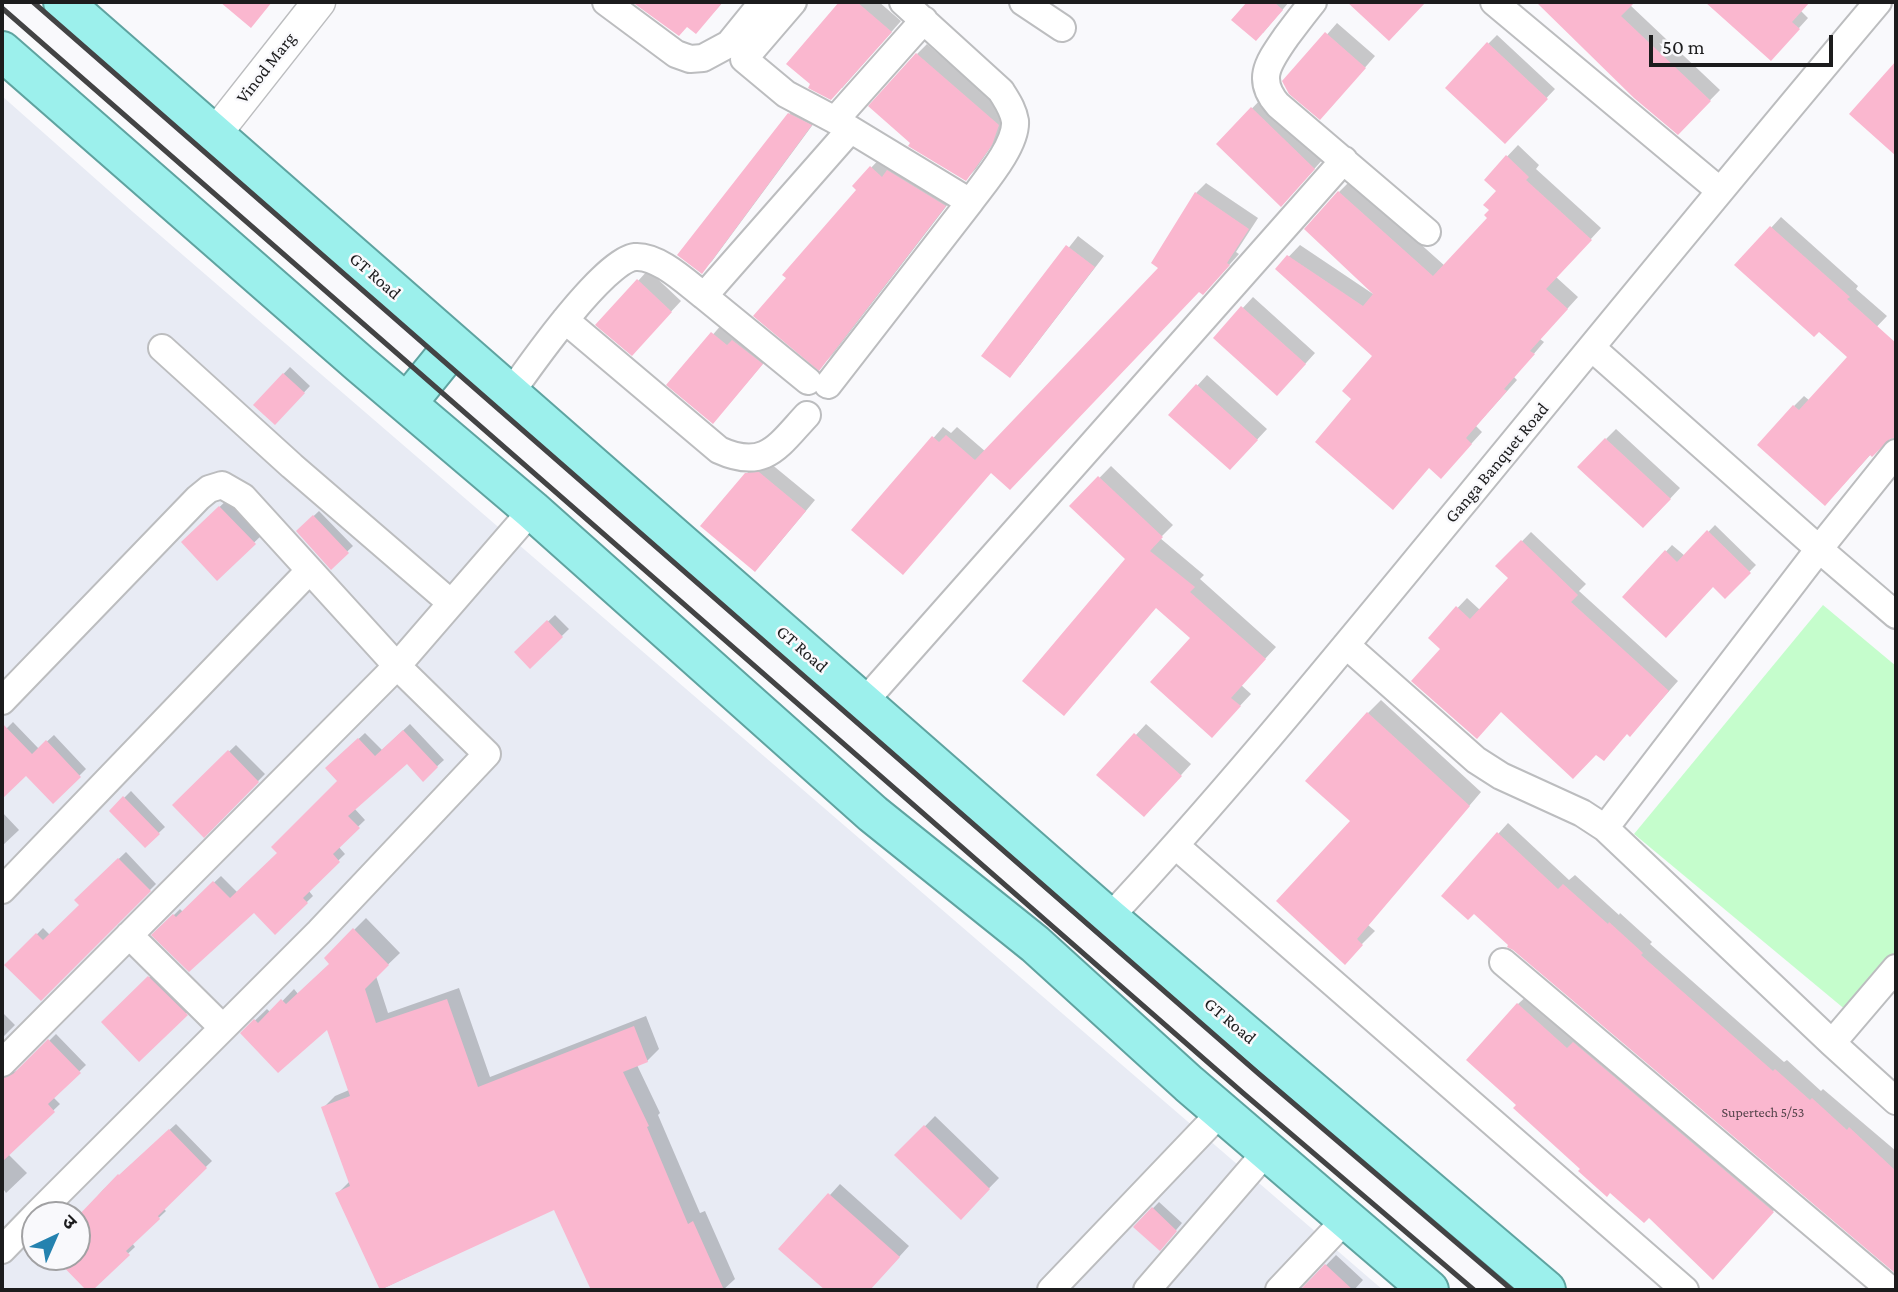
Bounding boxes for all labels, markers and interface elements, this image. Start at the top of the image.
scale bar [1653,21,1837,65]
street label: Vinod Marg [232,28,300,108]
text: 50 m [1662,35,1705,59]
street label: GT Road [345,248,405,304]
street label: Ganga Banquet Road [1441,399,1553,527]
street label: GT Road [772,621,832,677]
street label: GT Road [1200,993,1260,1049]
house number: Supertech 5/53 [1722,1105,1804,1121]
north arrow [21,1201,91,1271]
text: उ [58,1211,81,1233]

